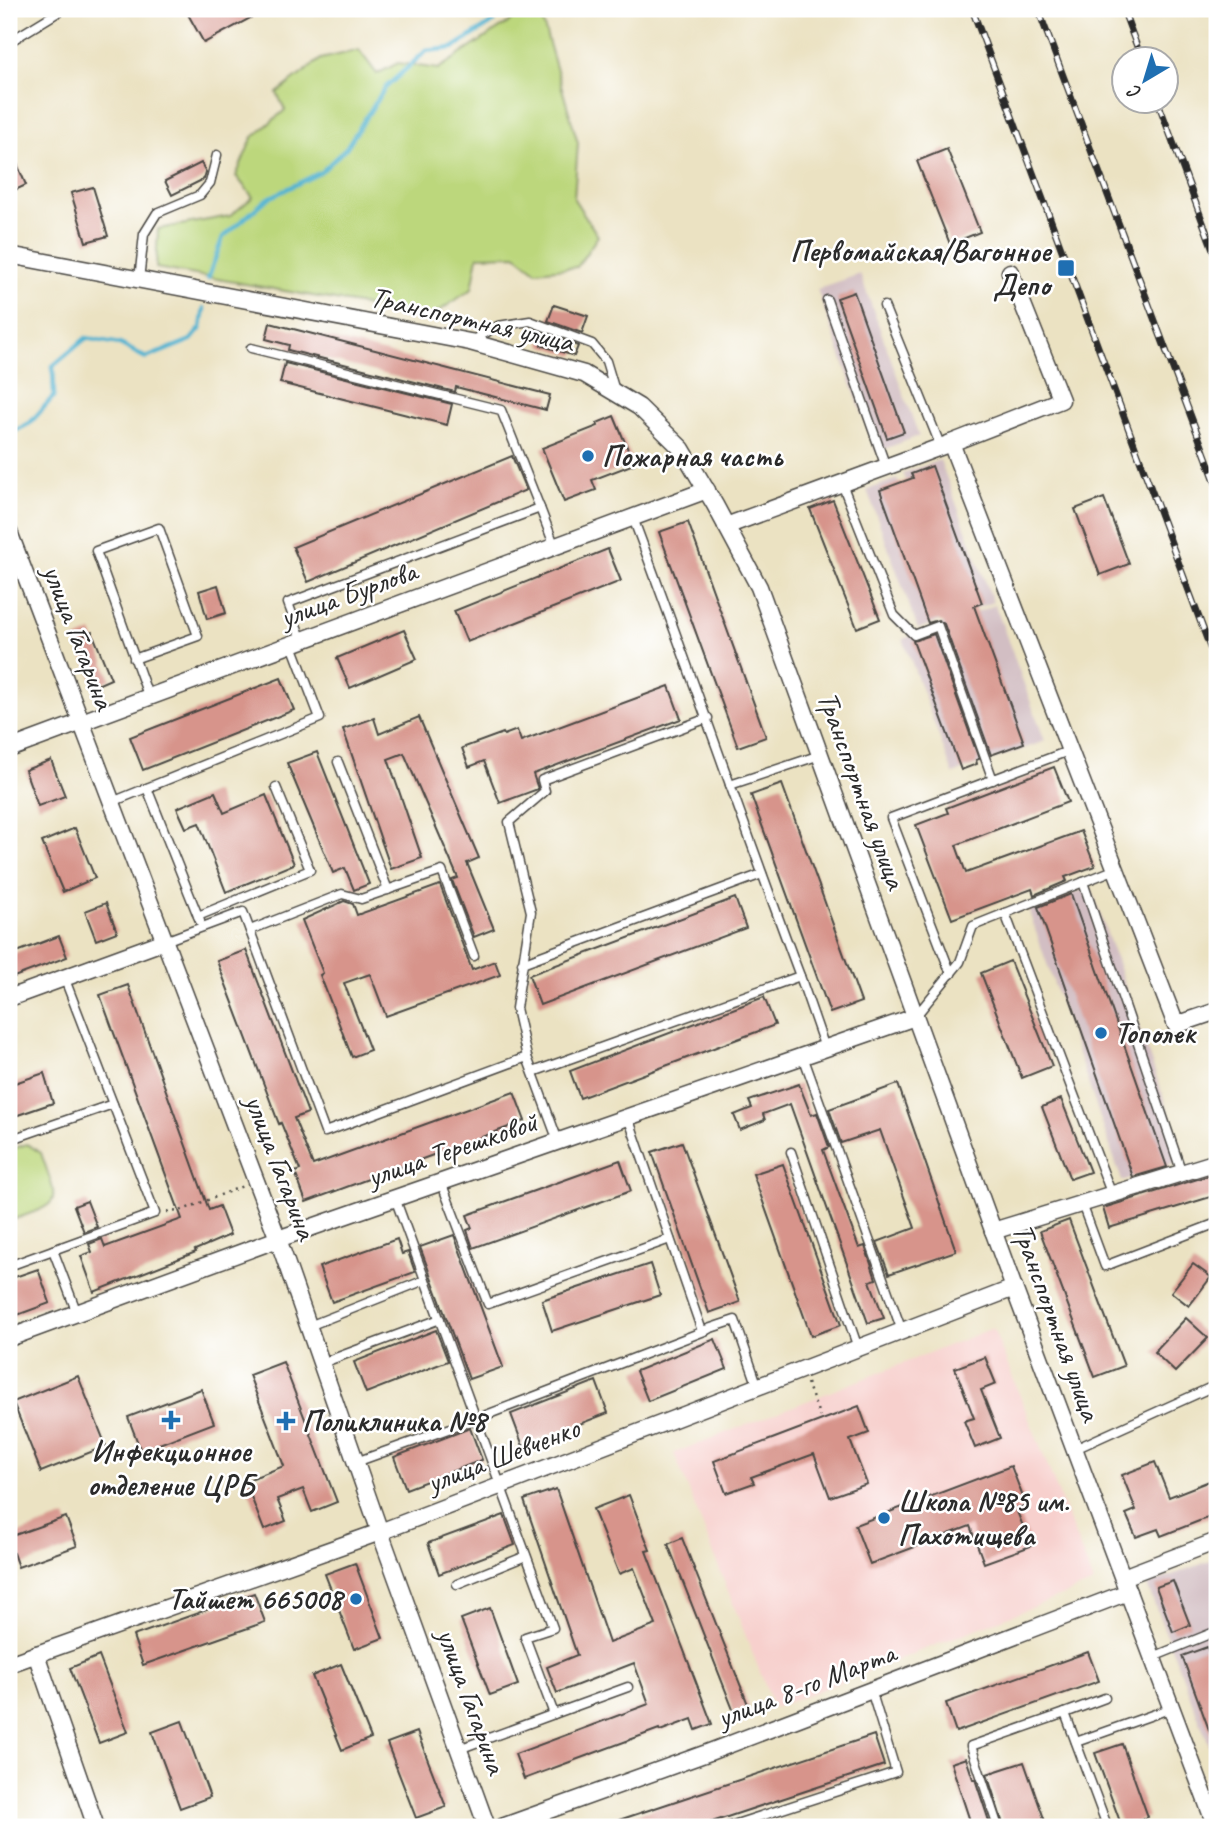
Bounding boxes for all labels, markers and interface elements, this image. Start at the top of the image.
north arrow [1110,46,1180,116]
text: С [1122,79,1146,105]
place label: Первомайская/Вагонное Депо [790,232,1053,304]
marker: Первомайская/Вагонное Депо [1056,258,1076,278]
street label: Транспортная улица [367,277,579,361]
place label: Пожарная часть [602,437,784,475]
marker: Пожарная часть [580,448,596,464]
street label: улица Бурлова [273,551,424,637]
street label: улица Гагарина [33,557,125,716]
street label: Транспортная улица [809,686,916,896]
place label: Тополек [1115,1014,1197,1052]
marker: Тополек [1093,1025,1109,1041]
street label: улица Гагарина [235,1087,327,1246]
street label: улица Терешковой [360,1102,543,1196]
street label: Транспортная улица [1004,1218,1111,1428]
place label: Поликлиника №8 [302,1402,489,1440]
street label: улица Шевченко [419,1408,586,1502]
marker: Инфекционное отделение ЦРБ [161,1410,181,1430]
marker: Поликлиника №8 [276,1411,296,1431]
place label: Инфекционное отделение ЦРБ [87,1432,258,1504]
place label: Школа №85 им. Пахотищева [898,1482,1070,1554]
marker: Школа №85 им. Пахотищева [876,1510,892,1526]
place label: Тайшет 665008 [168,1580,345,1618]
marker: Тайшет 665008 [348,1591,364,1607]
street label: улица Гагарина [427,1621,516,1781]
street label: улица 8-го Марта [710,1633,903,1737]

